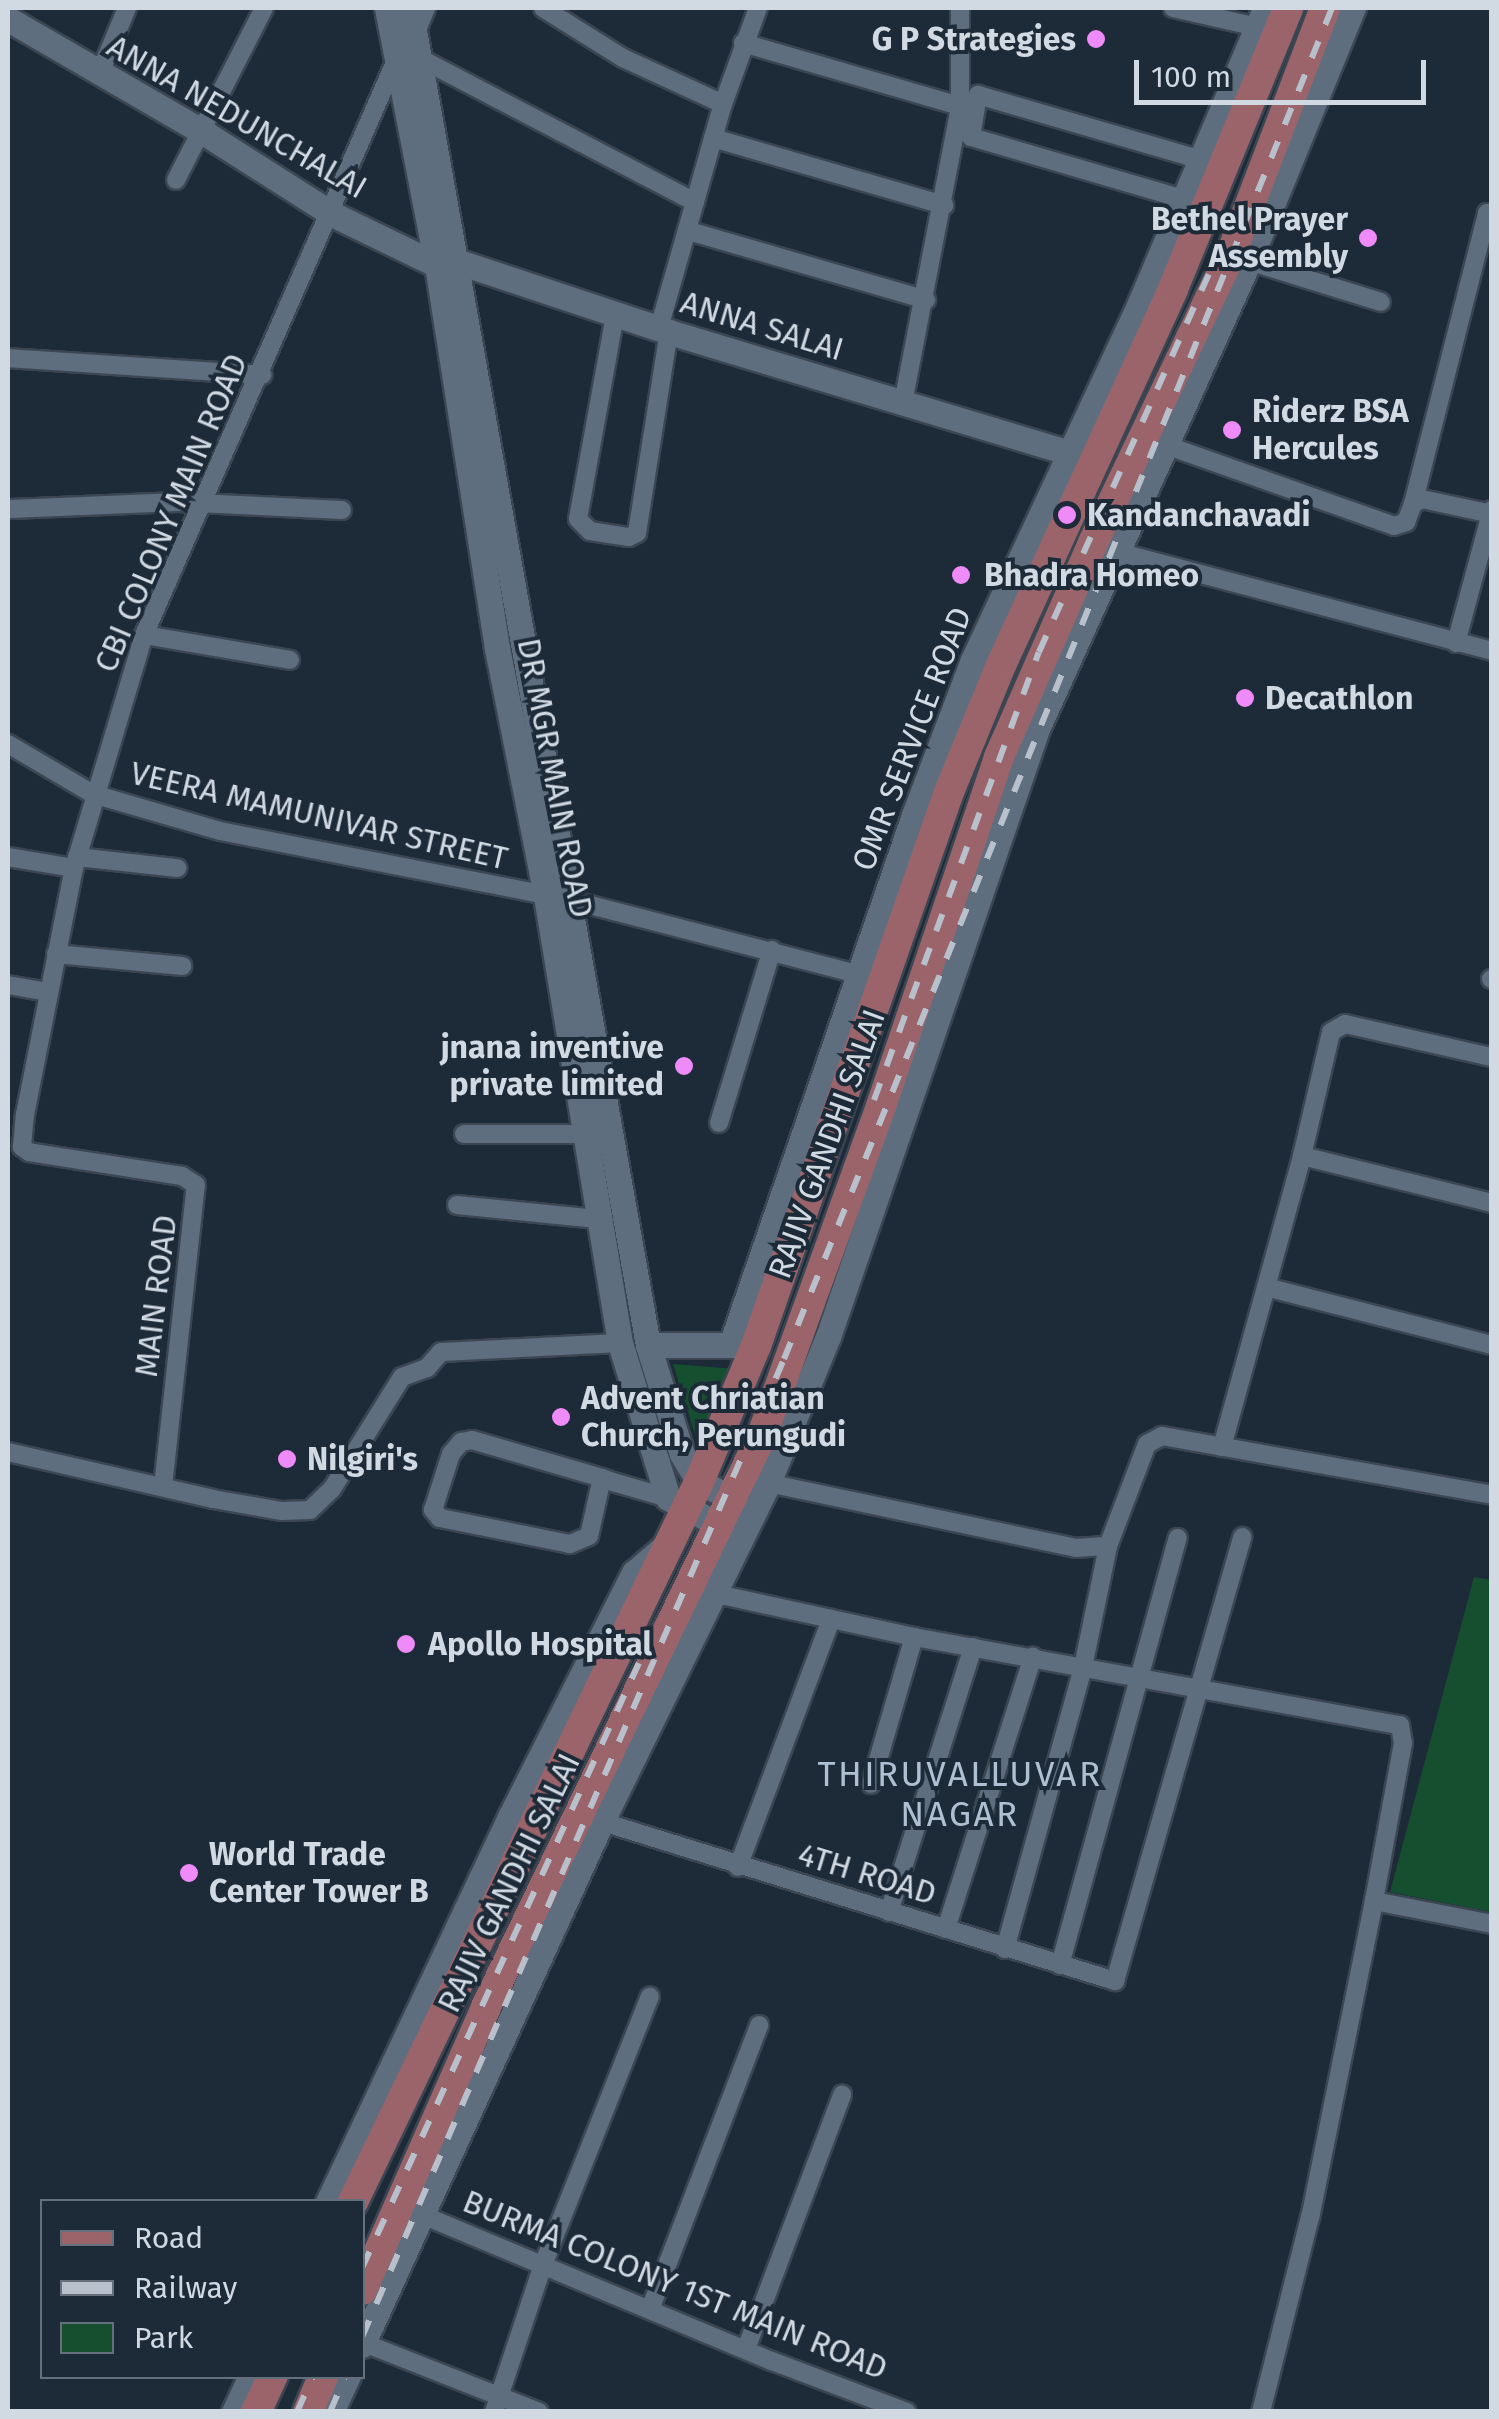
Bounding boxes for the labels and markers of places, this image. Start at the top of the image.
place label: G P Strategies [872,20,1076,58]
marker: G P Strategies [1085,28,1107,50]
place label: Bethel Prayer Assembly [1151,201,1348,276]
marker: Bethel Prayer Assembly [1357,227,1379,249]
place label: Riderz BSA Hercules [1252,393,1409,468]
marker: Riderz BSA Hercules [1221,419,1243,441]
place label: Kandanchavadi [1087,496,1310,534]
marker: Kandanchavadi [1056,504,1078,526]
place label: Bhadra Homeo [984,556,1199,594]
marker: Bhadra Homeo [948,562,974,588]
place label: Decathlon [1265,679,1413,717]
marker: Decathlon [1234,687,1256,709]
place label: jnana inventive private limited [441,1029,664,1104]
marker: jnana inventive private limited [673,1055,695,1077]
place label: Advent Chriatian Church, Perungudi [581,1380,846,1455]
marker: Advent Chriatian Church, Perungudi [550,1406,572,1428]
place label: Nilgiri's [307,1440,418,1478]
marker: Nilgiri's [276,1448,298,1470]
place label: Apollo Hospital [428,1625,652,1663]
marker: Apollo Hospital [393,1631,419,1657]
place label: World Trade Center Tower B [209,1836,429,1911]
marker: World Trade Center Tower B [178,1862,200,1884]

